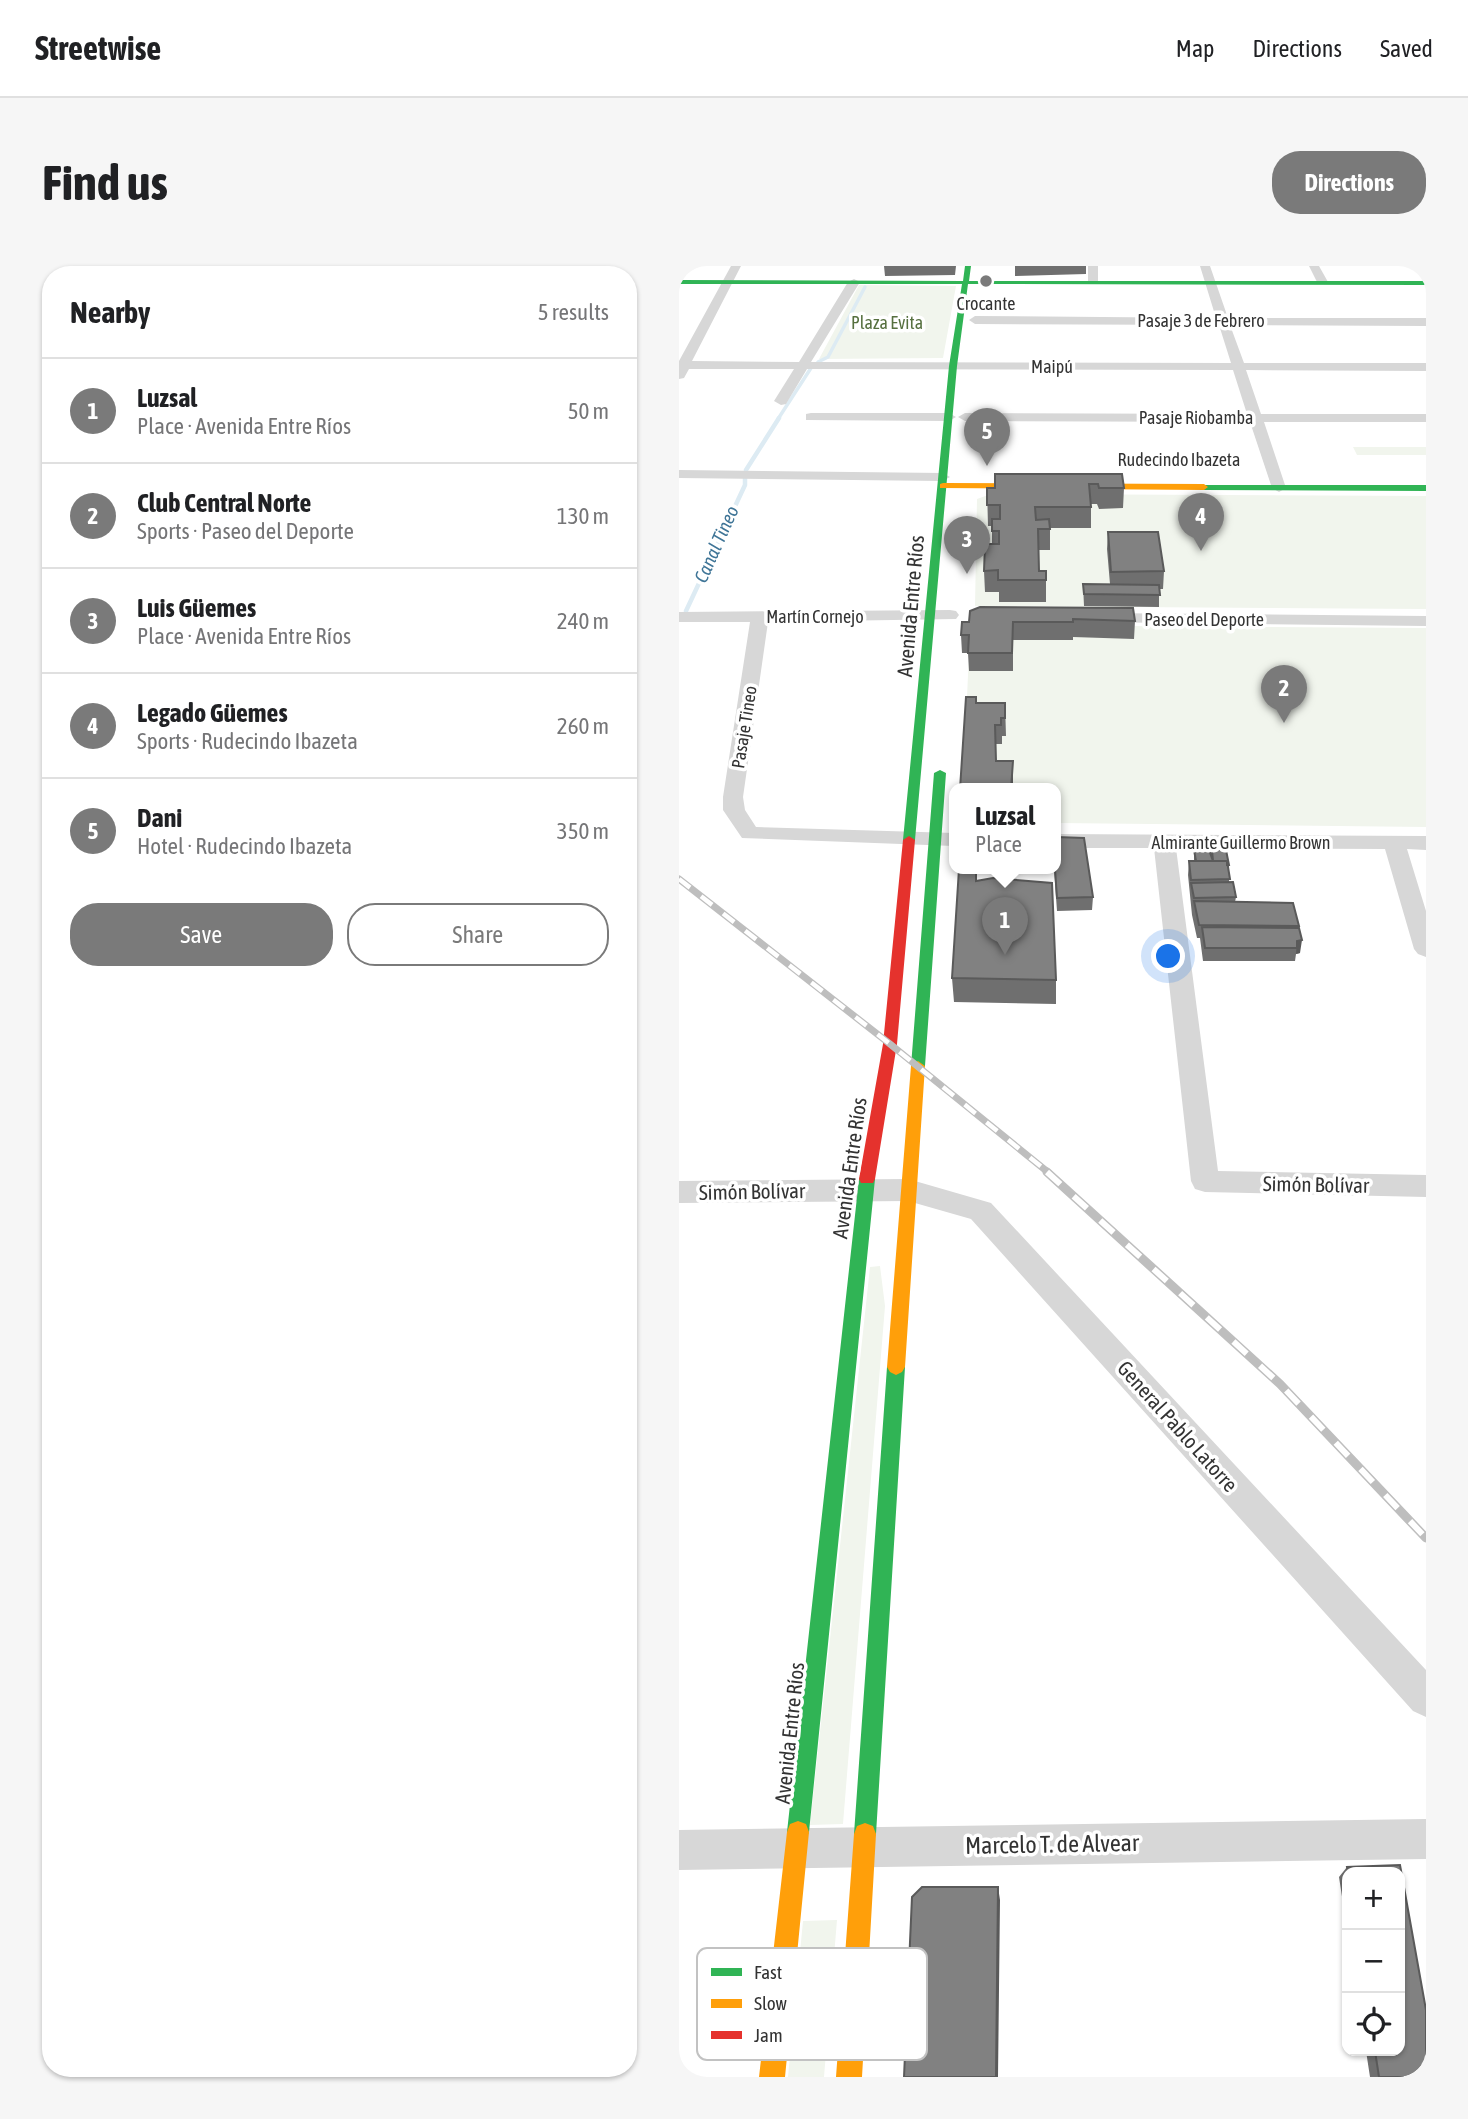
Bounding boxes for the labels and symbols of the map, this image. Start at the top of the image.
marker: Crocante [978,273,994,289]
place label: Crocante [957,293,1015,314]
street label: Pasaje 3 de Febrero [1137,310,1265,331]
park label: Plaza Evita [851,312,923,333]
street label: Maipú [1031,356,1073,377]
street label: Pasaje Riobamba [1139,407,1253,428]
pin: 5 [964,408,1010,466]
street label: Rudecindo Ibazeta [1118,449,1240,470]
pin: 4 [1178,493,1224,551]
water label: Canal Tineo [689,502,743,586]
pin: 3 [944,516,990,574]
street label: Avenida Entre Ríos [892,534,928,678]
street label: Martín Cornejo [766,606,864,627]
street label: Paseo del Deporte [1144,609,1264,630]
pin: 2 [1261,665,1307,723]
street label: Pasaje Tineo [727,684,761,770]
street label: Almirante Guillermo Brown [1151,832,1331,853]
pin: 1 [982,897,1028,955]
your location [1151,939,1185,973]
street label: Avenida Entre Ríos [827,1096,871,1240]
street label: Simón Bolívar [1263,1171,1370,1197]
street label: Simón Bolívar [699,1178,806,1204]
street label: General Pablo Latorre [1113,1356,1243,1496]
street label: Avenida Entre Ríos [770,1661,808,1805]
street label: Marcelo T. de Alvear [965,1829,1140,1859]
legend [697,1948,927,2060]
text: Fast [754,1961,782,1983]
text: Slow [754,1992,788,2014]
text: Jam [754,2024,783,2046]

